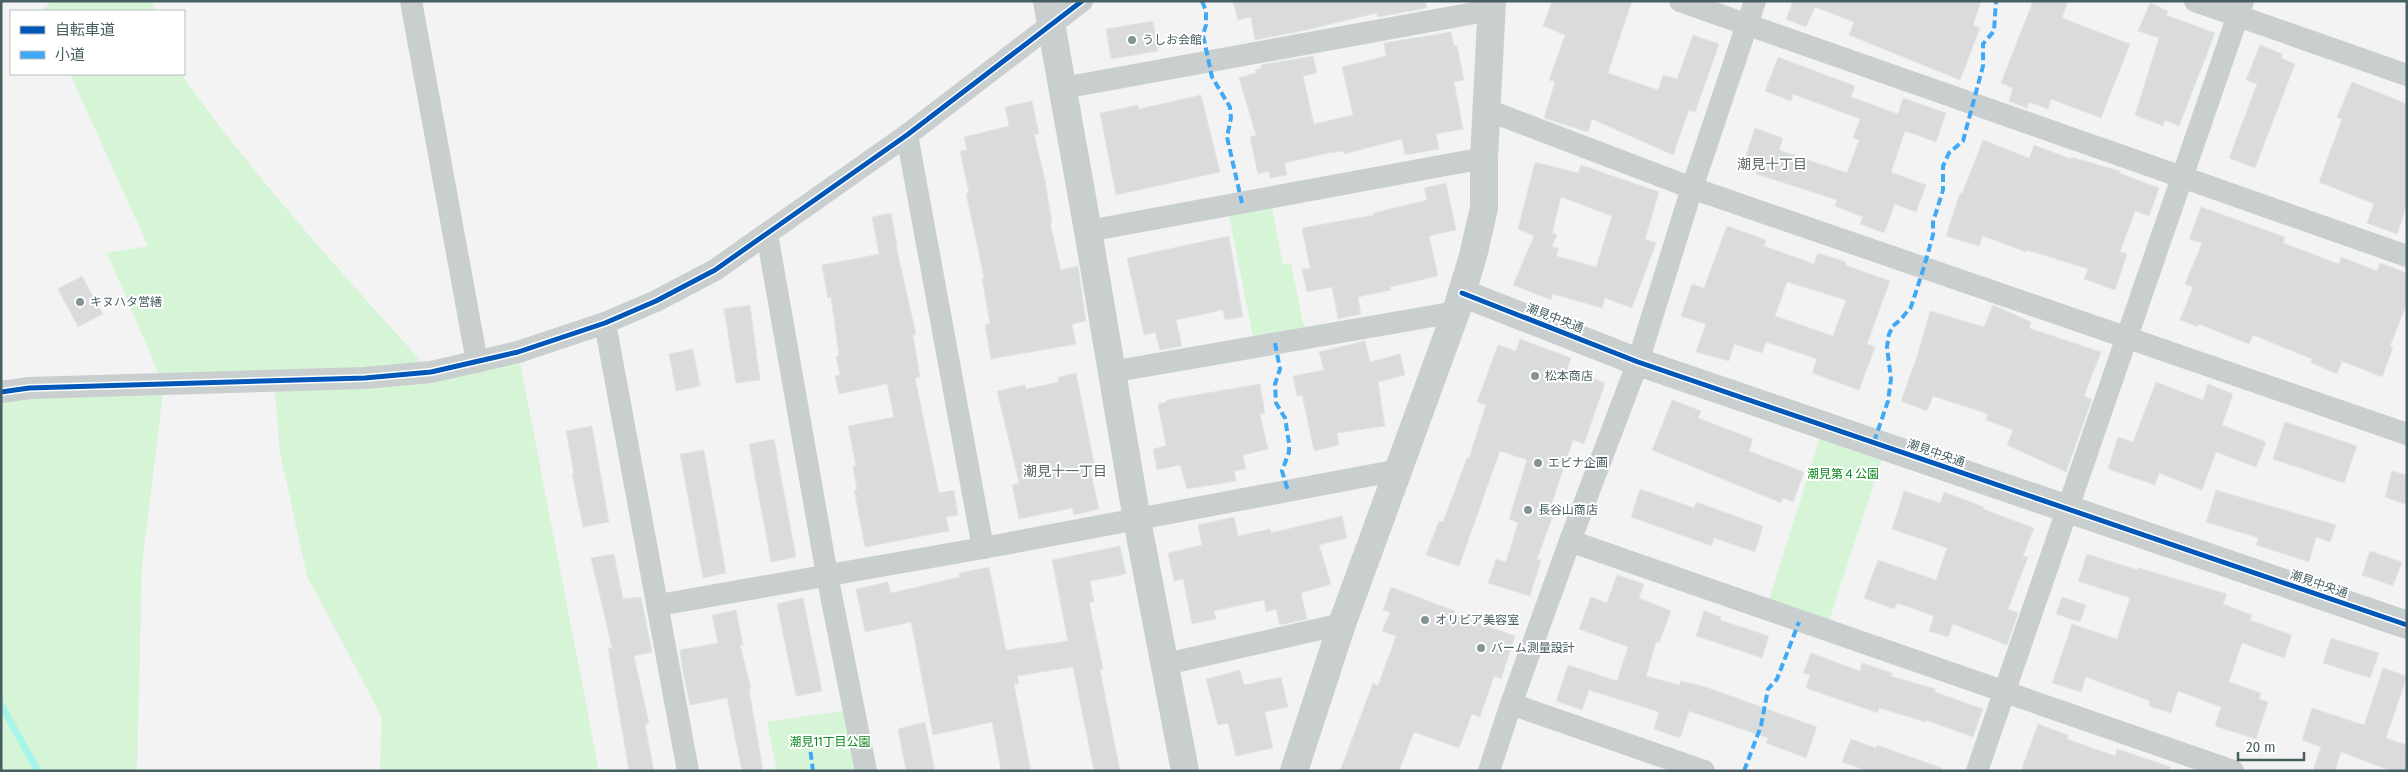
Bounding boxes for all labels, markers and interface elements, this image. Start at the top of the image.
legend [10,10,185,75]
text: 自転車道 [55,21,115,39]
place label: うしお会館 [1142,33,1202,47]
marker: うしお会館 [1126,34,1138,46]
text: 小道 [55,46,85,64]
district label: 潮見十丁目 [1737,156,1807,173]
place label: キヌハタ営繕 [90,295,162,309]
marker: キヌハタ営繕 [74,296,86,308]
street label: 潮見中央通 [1524,301,1586,335]
place label: 松本商店 [1545,369,1593,383]
marker: 松本商店 [1529,370,1541,382]
street label: 潮見中央通 [1905,437,1967,469]
place label: エビナ企画 [1548,456,1608,470]
marker: エビナ企画 [1532,457,1544,469]
district label: 潮見十一丁目 [1023,463,1107,480]
park label: 潮見第４公園 [1807,467,1879,481]
place label: 長谷山商店 [1538,503,1598,517]
marker: 長谷山商店 [1522,504,1534,516]
street label: 潮見中央通 [2288,568,2350,600]
place label: オリビア美容室 [1435,613,1519,627]
marker: オリビア美容室 [1419,614,1431,626]
place label: バーム測量設計 [1491,641,1575,655]
marker: バーム測量設計 [1475,642,1487,654]
scale bar [2238,730,2304,762]
park label: 潮見11丁目公園 [789,735,871,749]
text: 20 m [2246,738,2276,756]

